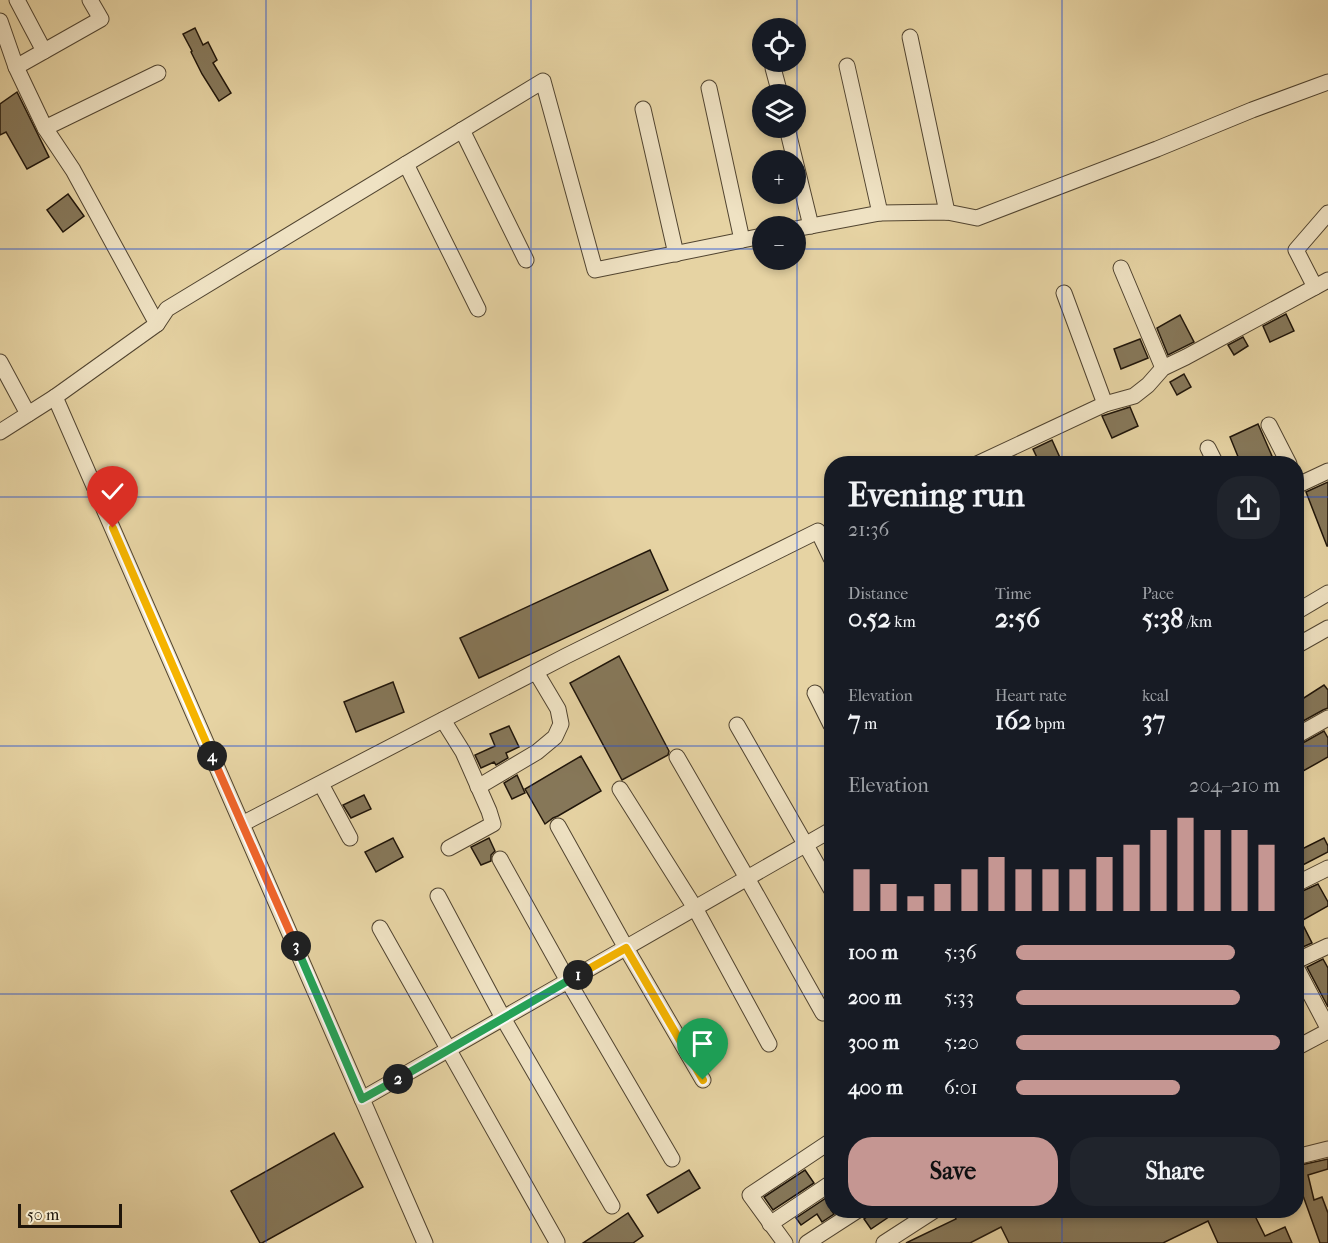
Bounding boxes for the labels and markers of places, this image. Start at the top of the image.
pin [87,466,138,528]
pin: 4 [197,741,227,771]
pin: 3 [281,931,311,961]
pin: 1 [563,960,593,990]
pin [677,1018,728,1080]
pin: 2 [383,1064,413,1094]

